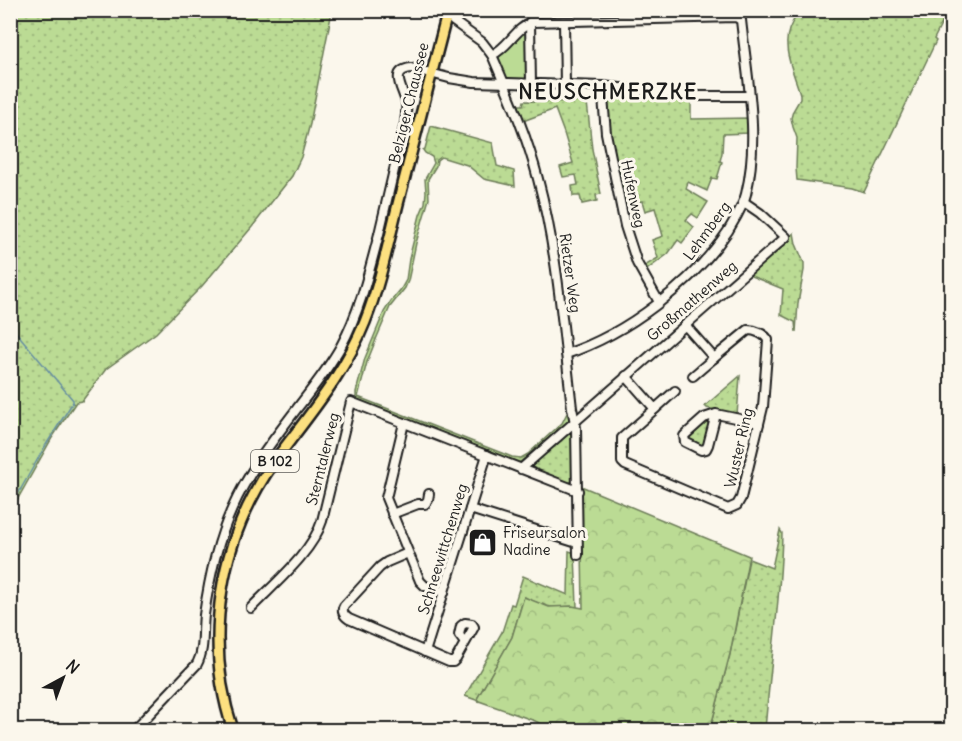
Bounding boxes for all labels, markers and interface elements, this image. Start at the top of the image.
street label: Belziger Chaussee [384,41,433,165]
district label: NEUSCHMERZKE [518,78,698,105]
street label: Hufenweg [617,158,650,230]
street label: Lehmberg [679,198,734,264]
street label: Rietzer Weg [556,232,585,314]
street label: Großmathenweg [643,256,741,345]
street label: Wuster Ring [720,406,757,490]
street label: Sterntalerweg [302,410,343,507]
road number: B 102 [251,450,299,472]
street label: Schneewittchenweg [414,481,471,617]
place label: Friseursalon Nadine [503,523,586,559]
shop icon: Friseursalon Nadine [466,526,498,558]
north arrow [33,648,93,708]
text: N [62,656,84,678]

